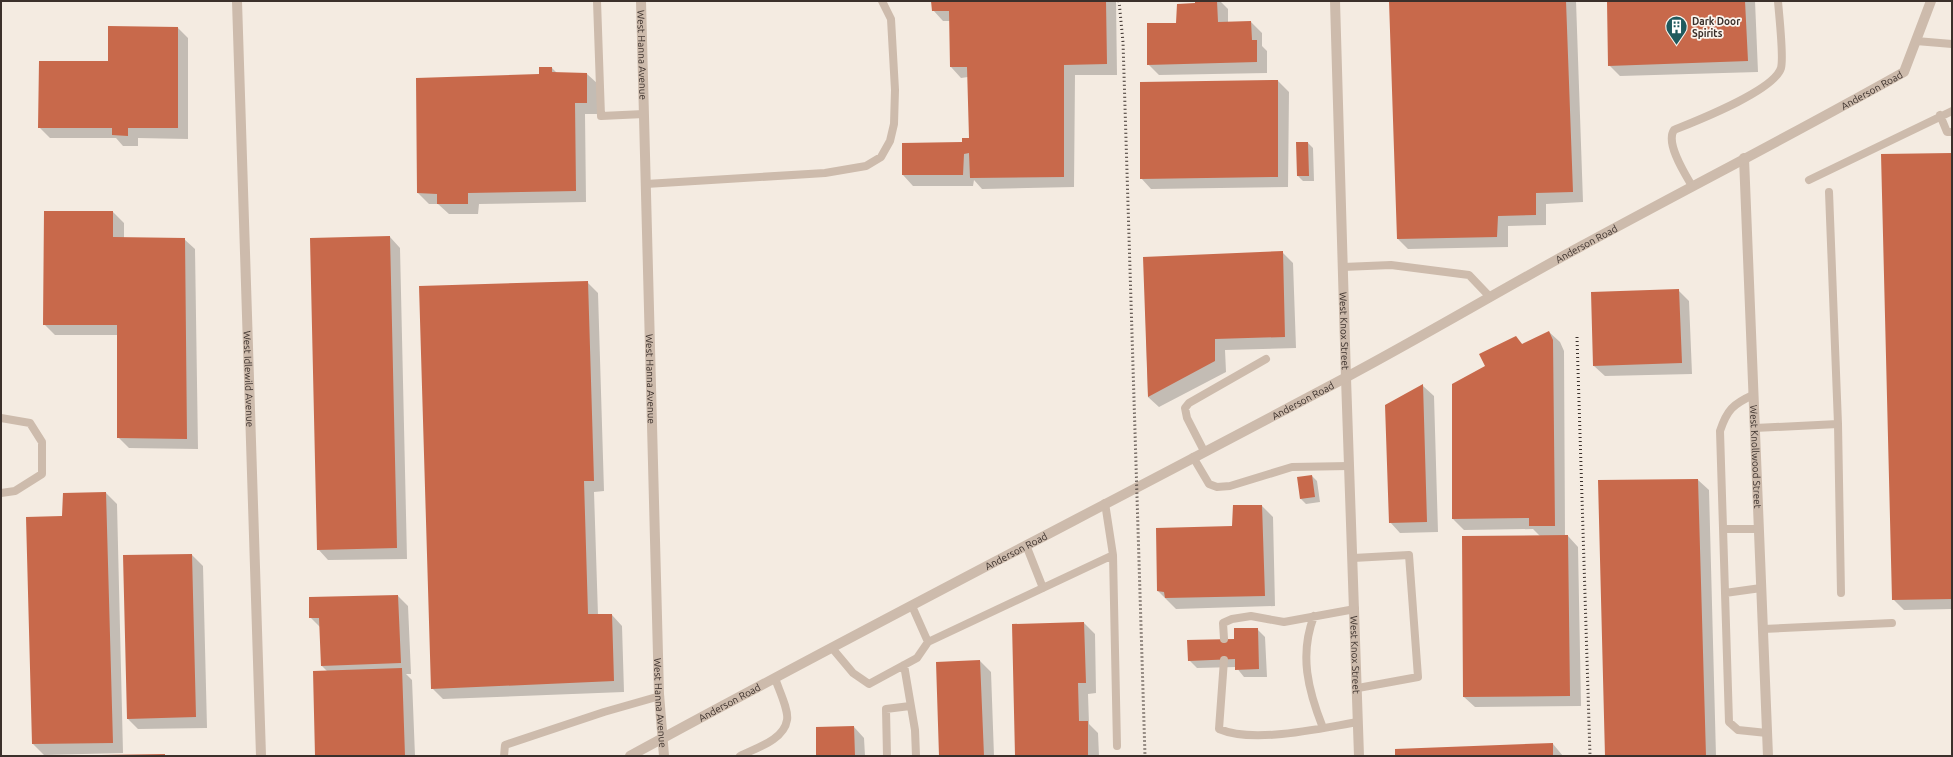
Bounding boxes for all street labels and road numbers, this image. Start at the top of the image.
street label: West Hanna Avenue [636,10,649,100]
street label: Anderson Road [1839,68,1904,112]
street label: Anderson Road [1553,222,1619,265]
street label: West Knox Street [1338,292,1351,370]
street label: West Idlewild Avenue [242,330,256,427]
street label: West Hanna Avenue [644,334,657,424]
street label: Anderson Road [1270,379,1336,421]
street label: West Knollwood Street [1748,405,1764,509]
street label: Anderson Road [983,530,1049,572]
street label: West Knox Street [1349,615,1362,694]
street label: West Hanna Avenue [653,658,669,748]
street label: Anderson Road [697,681,762,723]

